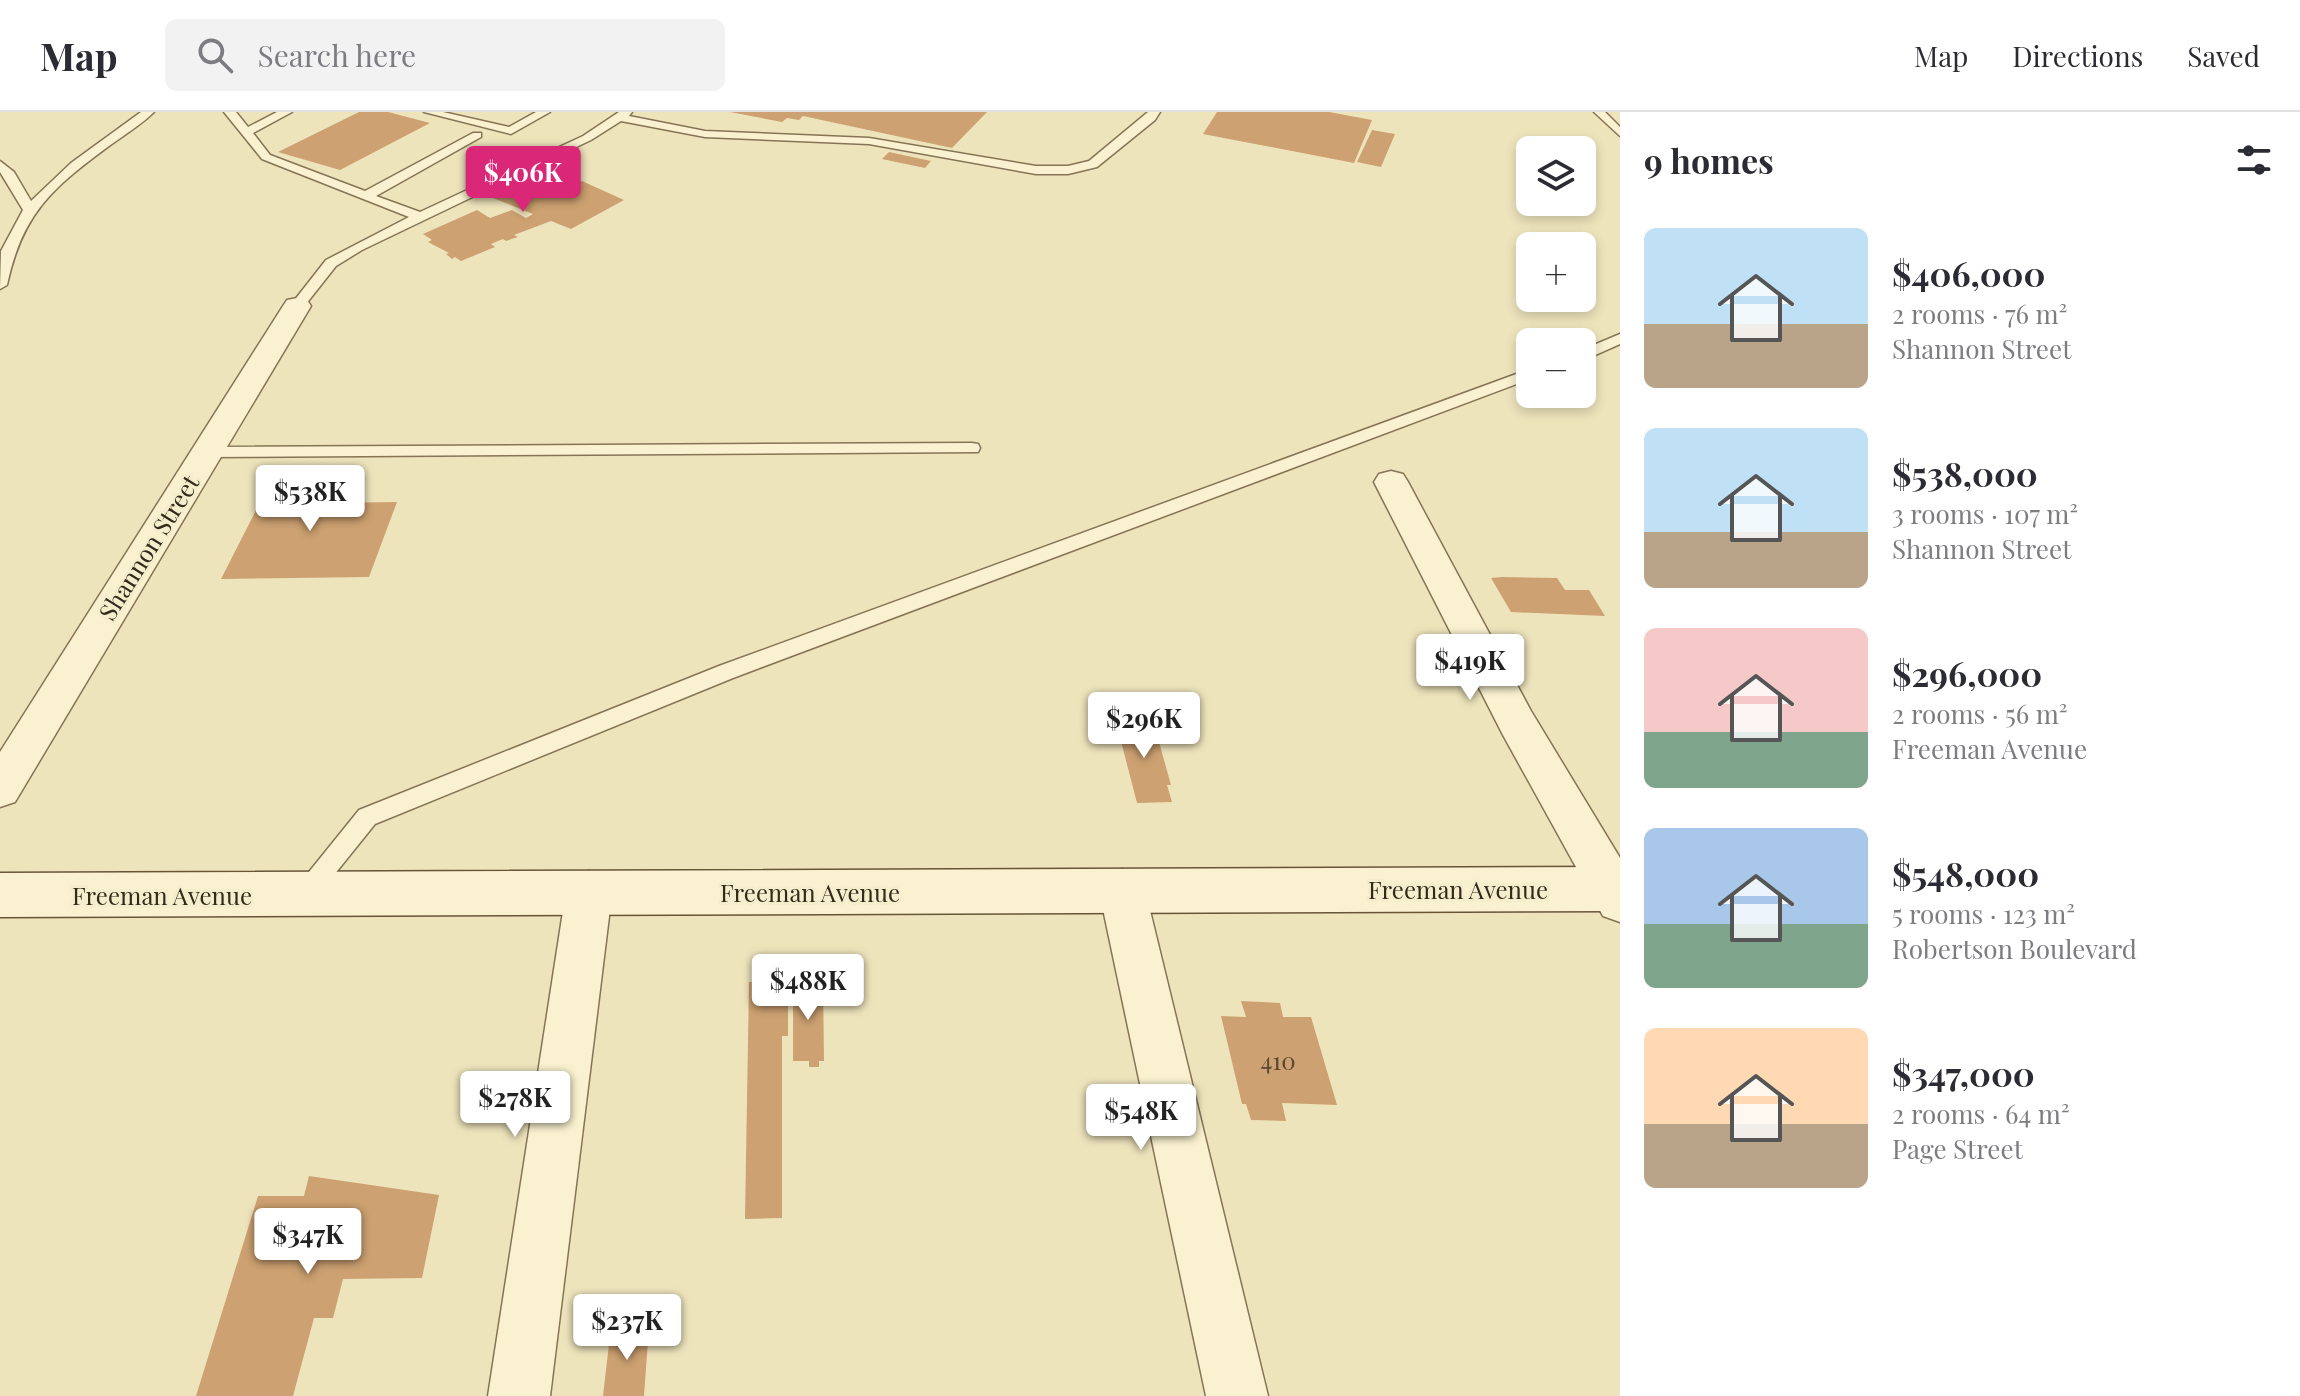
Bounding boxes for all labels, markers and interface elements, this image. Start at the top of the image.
search box [165,19,725,91]
text: Map [40,30,117,81]
icon: search [193,33,237,77]
text: Search here [257,35,416,75]
text: Map [1914,37,1968,74]
text: Directions [2012,37,2143,74]
text: Saved [2187,37,2260,74]
map controls [1516,136,1596,408]
button: layers [1516,136,1596,216]
text: 9 homes [1644,137,1774,183]
icon: filters [2232,138,2276,182]
pin: $406K [467,146,579,214]
text: $406K [484,154,562,189]
button: + [1516,232,1596,312]
text: $406,000 [1892,250,2045,296]
icon: home [1708,260,1804,356]
text: 2 rooms · 76 m² [1892,296,2067,331]
button: − [1516,328,1596,408]
text: Shannon Street [1892,331,2071,366]
text: $538,000 [1892,450,2038,496]
icon: home [1708,460,1804,556]
pin: $538K [254,465,366,533]
street label: Shannon Street [91,468,206,626]
text: $538K [274,473,346,508]
text: 3 rooms · 107 m² [1892,496,2078,531]
text: Shannon Street [1892,531,2071,566]
pin: $419K [1414,634,1526,702]
text: $419K [1434,642,1506,677]
text: $296,000 [1892,650,2042,696]
icon: home [1708,660,1804,756]
pin: $296K [1088,692,1200,760]
text: 2 rooms · 56 m² [1892,696,2068,731]
text: $296K [1106,700,1182,735]
text: Freeman Avenue [1892,731,2087,766]
text: $548,000 [1892,850,2039,896]
icon: home [1708,860,1804,956]
street label: Freeman Avenue [1368,873,1548,905]
street label: Freeman Avenue [720,876,900,908]
street label: Freeman Avenue [72,879,252,911]
text: 5 rooms · 123 m² [1892,896,2075,931]
text: Robertson Boulevard [1892,931,2137,966]
pin: $488K [752,954,864,1022]
text: $488K [770,962,846,997]
house number: 410 [1260,1044,1296,1076]
text: $347,000 [1892,1050,2035,1096]
icon: home [1708,1060,1804,1156]
pin: $278K [459,1071,571,1139]
text: $278K [478,1079,552,1114]
pin: $548K [1085,1084,1197,1152]
text: $548K [1104,1092,1178,1127]
text: 2 rooms · 64 m² [1892,1096,2070,1131]
text: Page Street [1892,1131,2023,1166]
pin: $347K [252,1208,364,1276]
text: $347K [272,1216,344,1251]
pin: $237K [571,1294,683,1362]
text: $237K [591,1302,663,1337]

